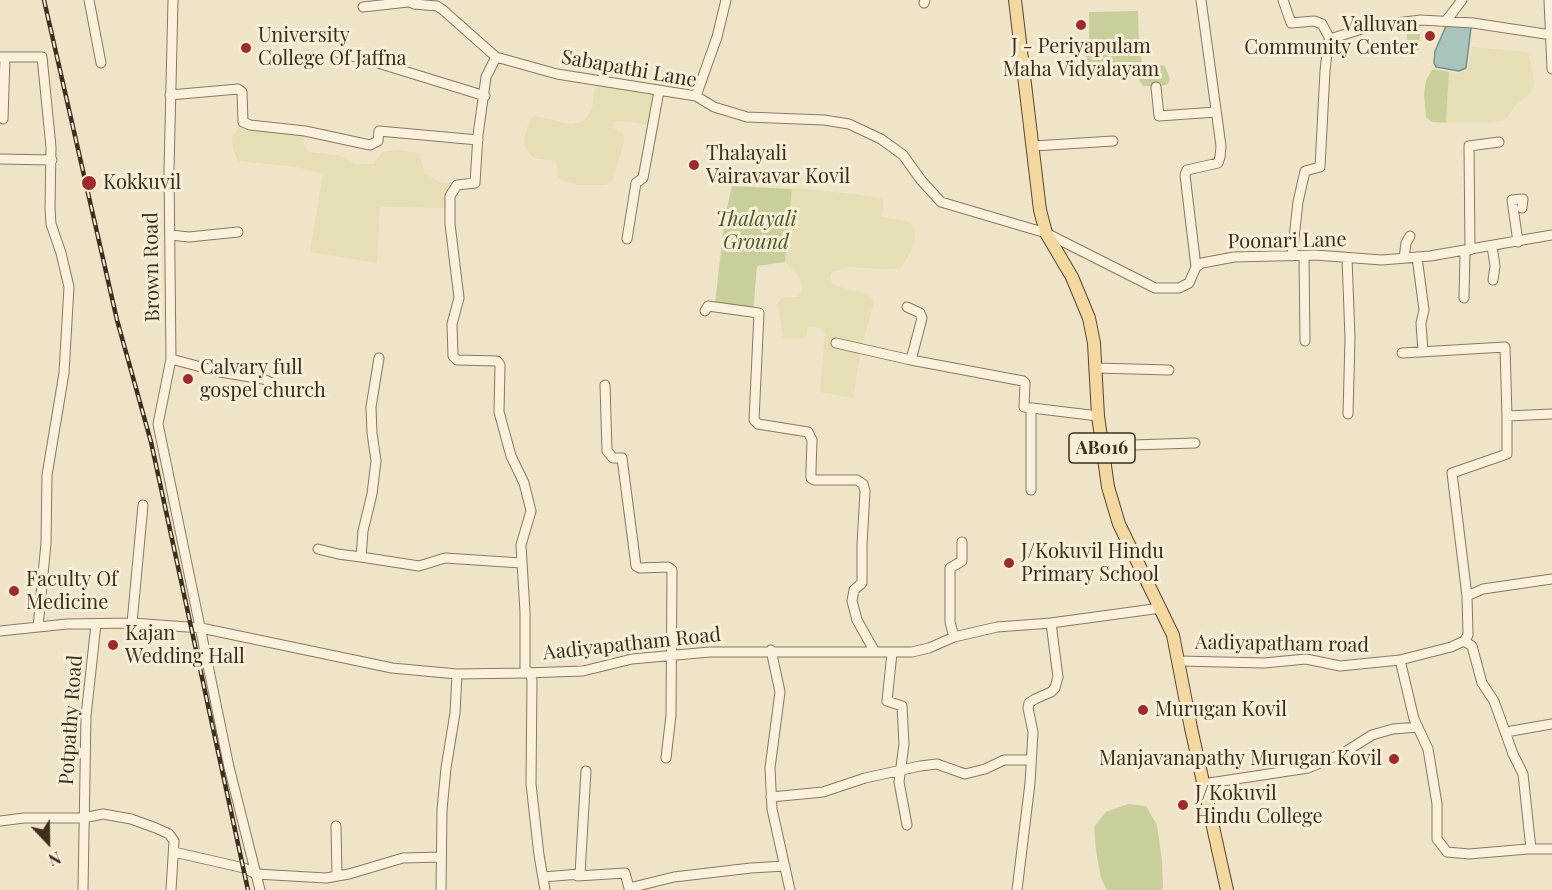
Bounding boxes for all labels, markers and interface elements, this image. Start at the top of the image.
place label: Valluvan Community Center [1244,13,1418,60]
marker: J - Periyapulam Maha Vidyalayam [1074,18,1088,32]
place label: University College Of Jaffna [258,24,407,71]
marker: Valluvan Community Center [1423,29,1437,43]
place label: J - Periyapulam Maha Vidyalayam [1003,35,1159,82]
marker: University College Of Jaffna [239,41,253,55]
street label: Sabapathi Lane [559,45,699,93]
place label: Thalayali Vairavavar Kovil [706,142,850,189]
marker: Thalayali Vairavavar Kovil [687,158,701,172]
place label: Kokkuvil [103,171,181,195]
marker: Kokkuvil [80,174,98,192]
park label: Thalayali Ground [715,208,797,255]
street label: Brown Road [139,212,165,322]
street label: Poonari Lane [1227,228,1347,254]
place label: Calvary full gospel church [200,356,326,403]
marker: Calvary full gospel church [181,372,195,386]
road number: AB016 [1069,433,1135,463]
place label: J/Kokuvil Hindu Primary School [1021,540,1164,587]
marker: J/Kokuvil Hindu Primary School [1002,556,1016,570]
place label: Faculty Of Medicine [26,568,118,615]
marker: Faculty Of Medicine [7,584,21,598]
place label: Kajan Wedding Hall [125,622,245,669]
street label: Aadiyapatham Road [542,623,722,665]
street label: Aadiyapatham road [1195,630,1369,658]
marker: Kajan Wedding Hall [106,638,120,652]
street label: Potpathy Road [54,654,88,786]
place label: Murugan Kovil [1155,698,1287,722]
marker: Murugan Kovil [1136,703,1150,717]
place label: Manjavanapathy Murugan Kovil [1099,747,1382,771]
marker: Manjavanapathy Murugan Kovil [1387,752,1401,766]
place label: J/Kokuvil Hindu College [1195,782,1323,829]
marker: J/Kokuvil Hindu College [1176,798,1190,812]
north arrow [18,812,78,872]
text: N [46,847,64,871]

